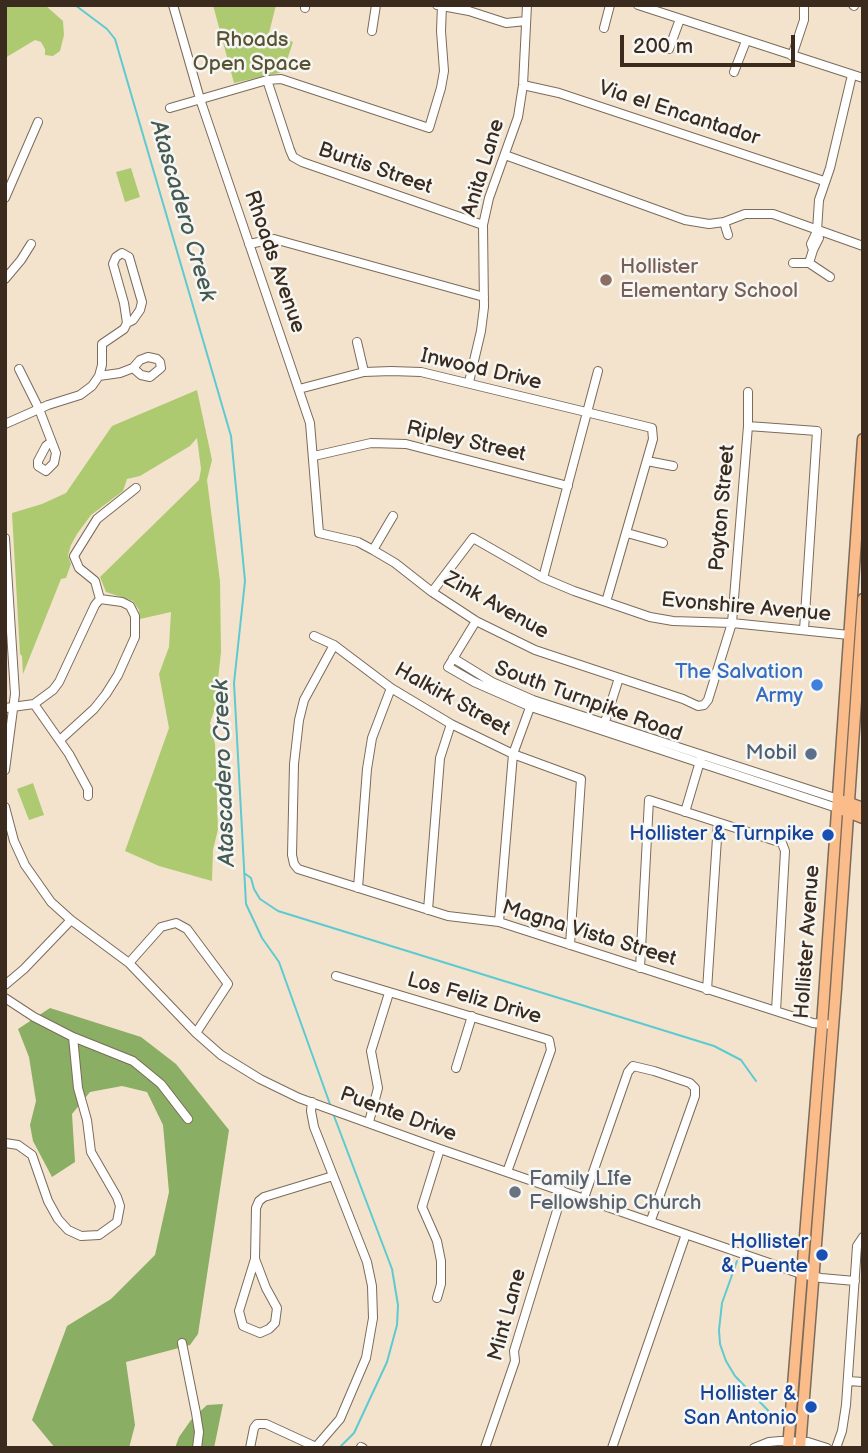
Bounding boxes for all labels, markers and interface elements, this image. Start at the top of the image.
scale bar [623,21,798,65]
park label: Rhoads Open Space [193,28,311,78]
text: 200 m [633,34,693,59]
street label: Via el Encantador [595,76,763,152]
street label: Anita Lane [457,116,511,220]
water label: Atascadero Creek [143,117,221,305]
street label: Burtis Street [315,138,435,200]
street label: Rhoads Avenue [238,187,310,337]
place label: Hollister Elementary School [620,255,798,305]
marker: Hollister Elementary School [598,272,614,288]
street label: Inwood Drive [418,344,544,396]
street label: Ripley Street [404,416,528,468]
street label: Payton Street [705,444,741,572]
street label: Zink Avenue [439,567,553,645]
street label: Evonshire Avenue [660,588,832,628]
street label: South Turnpike Road [491,656,685,748]
street label: Halkirk Street [390,658,514,742]
place label: The Salvation Army [675,660,803,710]
marker: The Salvation Army [809,677,825,693]
water label: Atascadero Creek [208,679,242,867]
place label: Mobil [746,741,797,767]
marker: Mobil [803,746,819,762]
place label: Hollister & Turnpike [629,822,814,848]
marker: Hollister & Turnpike [820,827,836,843]
street label: Hollister Avenue [790,864,826,1020]
street label: Magna Vista Street [499,896,679,972]
street label: Los Feliz Drive [404,968,544,1030]
street label: Puente Drive [336,1082,460,1148]
place label: Family LIfe Fellowship Church [529,1167,701,1217]
marker: Family LIfe Fellowship Church [507,1184,523,1200]
place label: Hollister & Puente [721,1230,808,1280]
marker: Hollister & Puente [814,1247,830,1263]
street label: Mint Lane [484,1266,532,1364]
place label: Hollister & San Antonio [684,1382,797,1432]
marker: Hollister & San Antonio [803,1399,819,1415]

